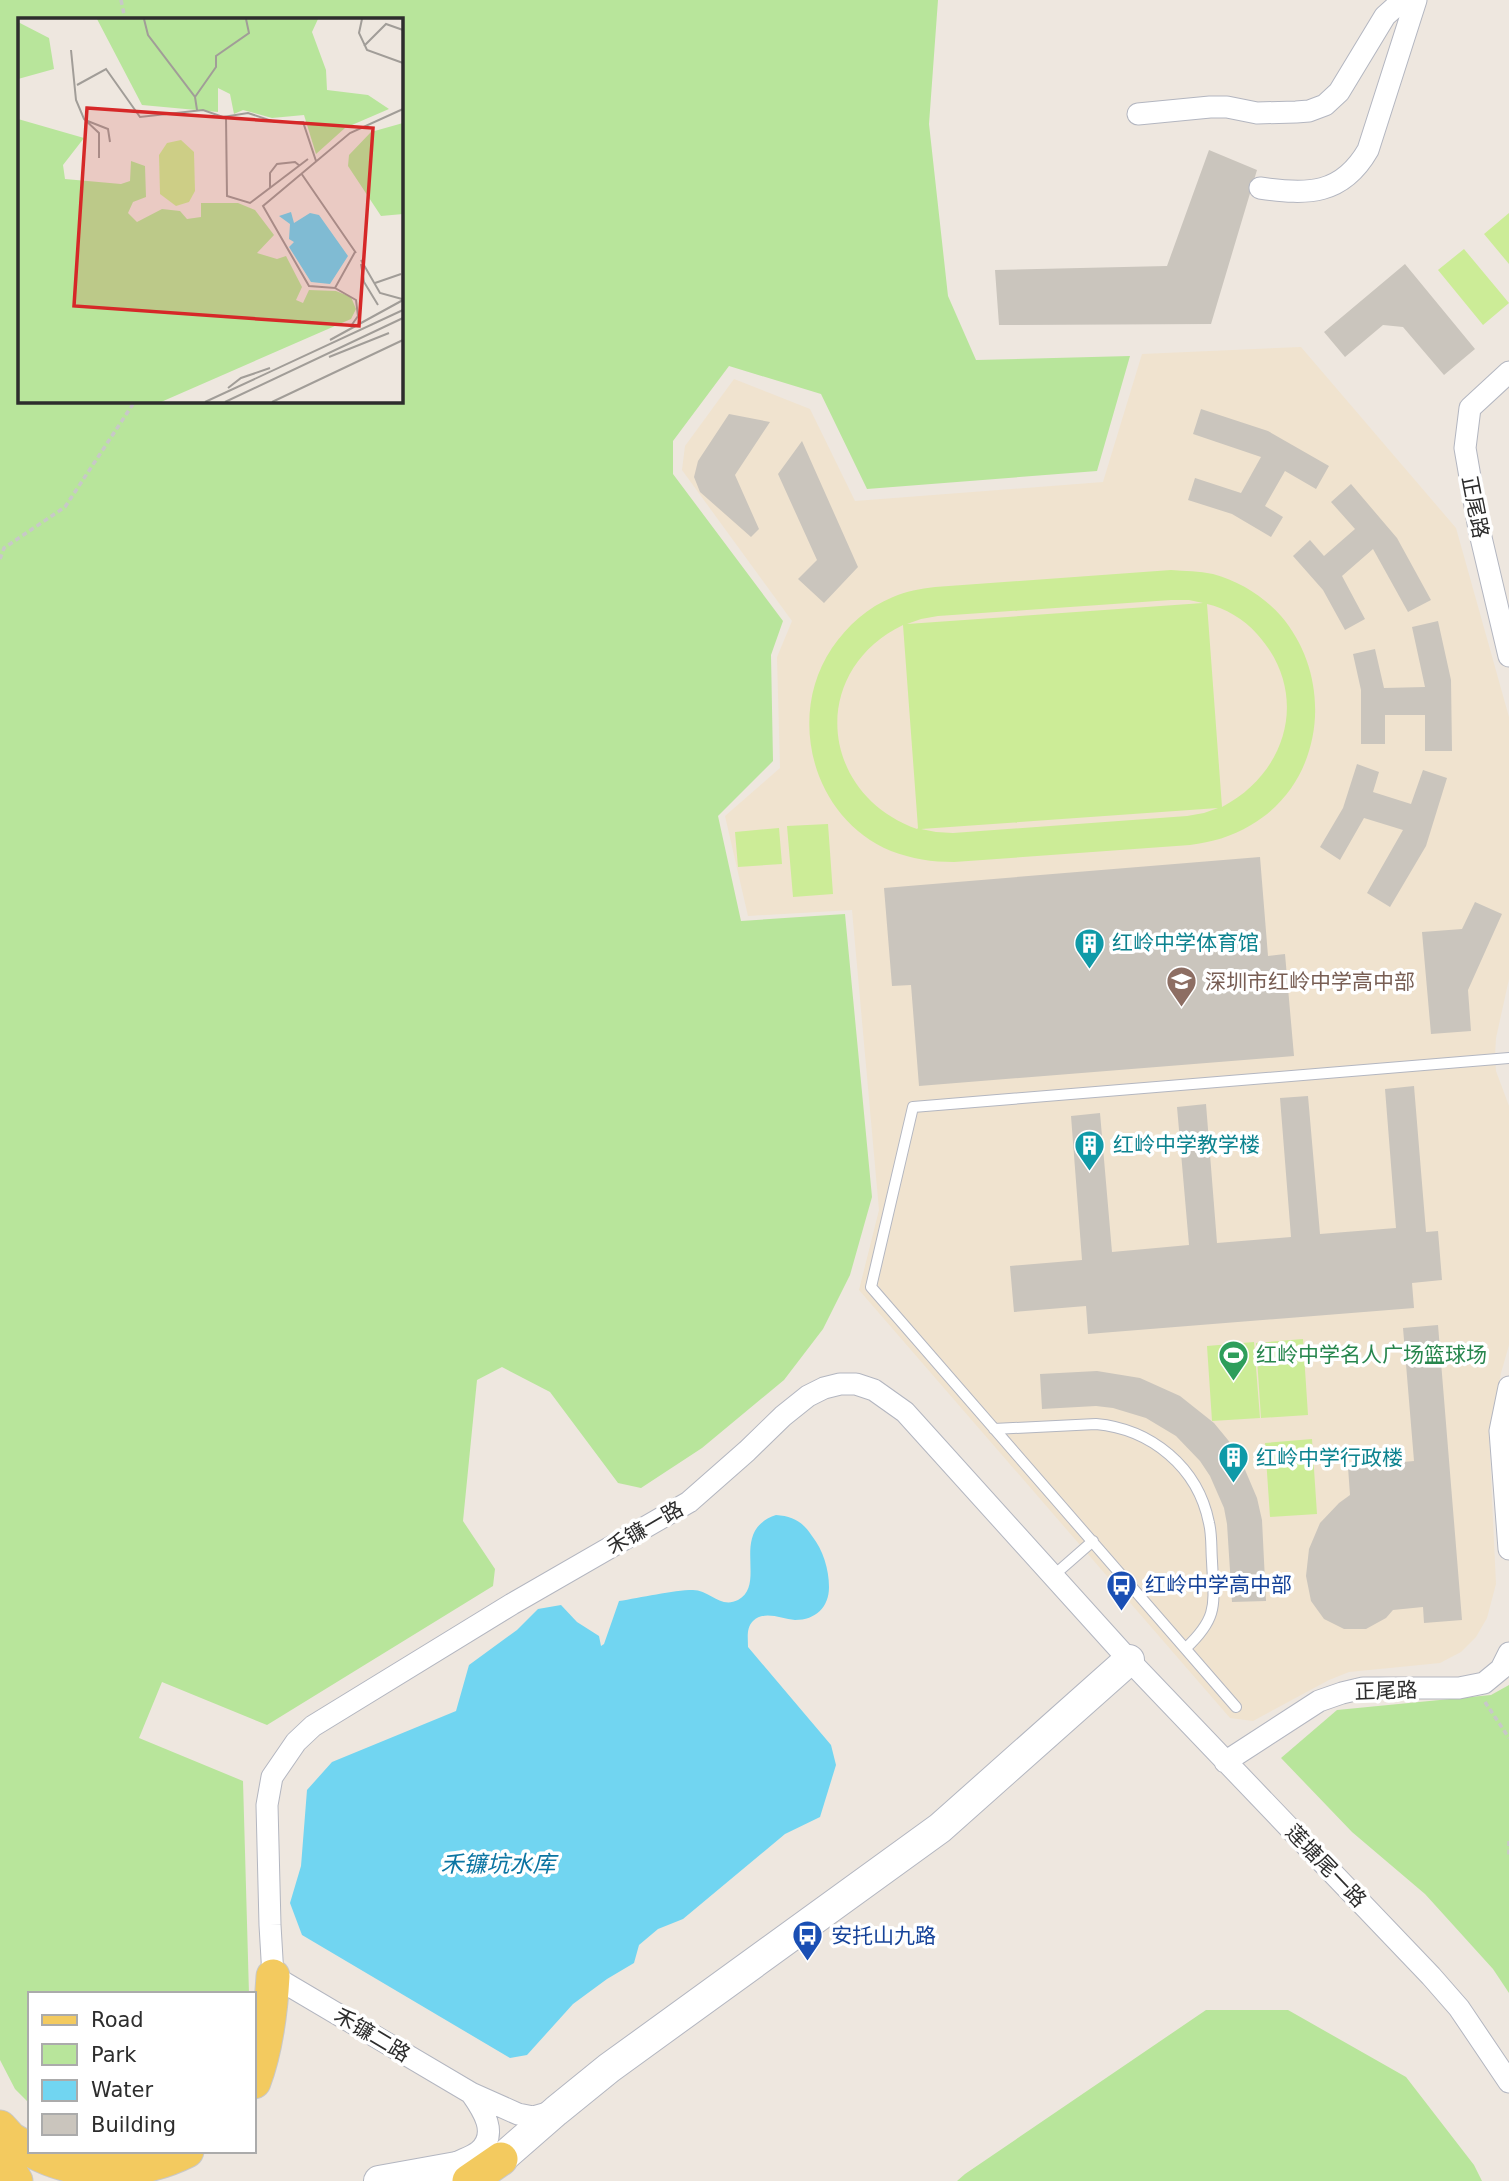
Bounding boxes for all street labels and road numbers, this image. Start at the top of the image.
street label: 正尾路 [1457,474,1493,540]
street label: 禾镰一路 [603,1497,687,1559]
street label: 正尾路 [1354,1678,1418,1704]
street label: 莲塘尾一路 [1281,1820,1371,1912]
street label: 禾镰二路 [330,2003,414,2067]

